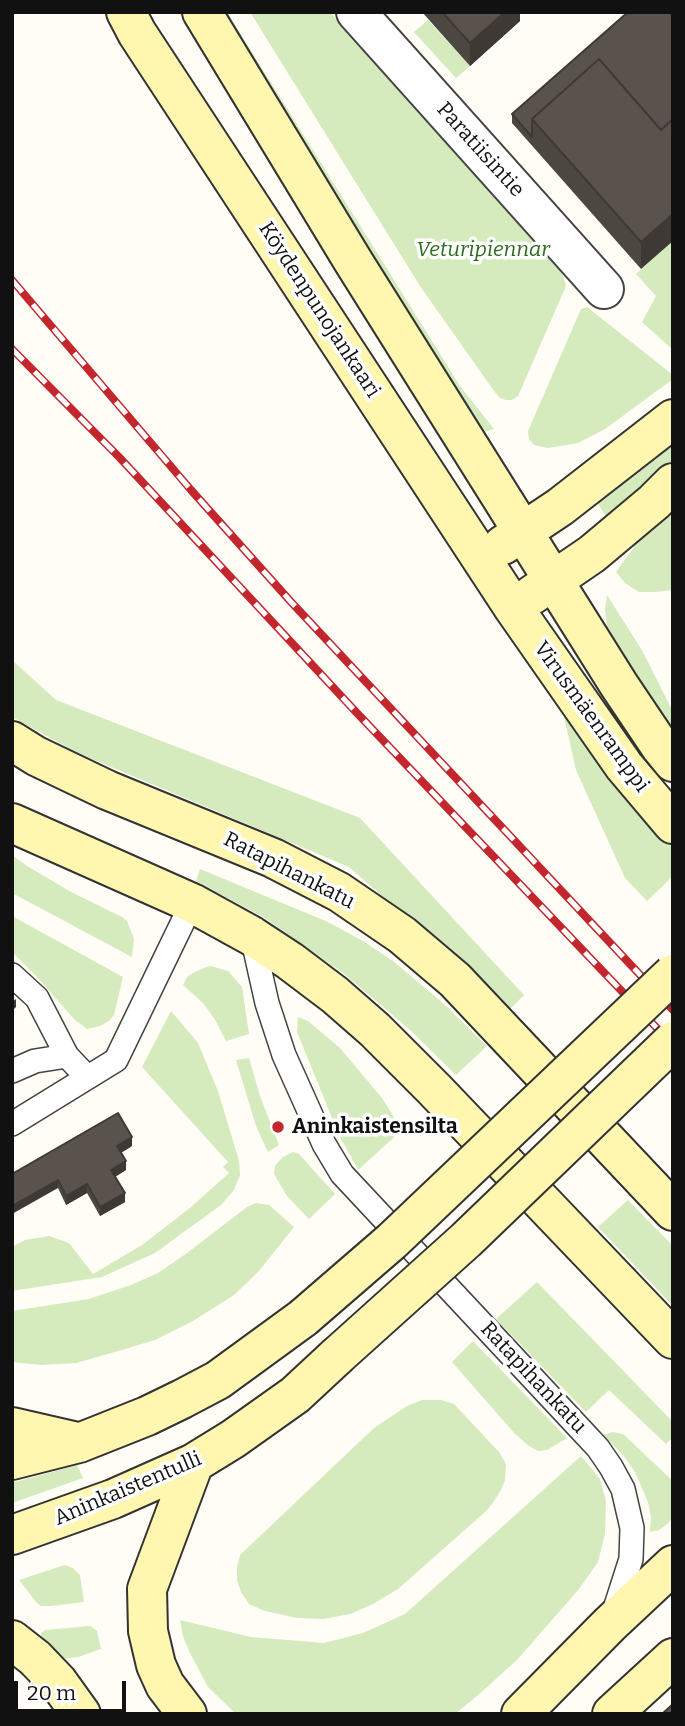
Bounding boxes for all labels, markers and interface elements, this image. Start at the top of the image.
street label: Paratiisintie [431,97,529,203]
street label: Köydenpunojankaari [253,217,385,403]
park label: Veturipiennar [416,237,550,263]
street label: Virusmäenramppi [528,637,654,797]
street label: Ratapihankatu [219,827,359,915]
place label: Aninkaistensilta [292,1114,458,1140]
marker: Aninkaistensilta [270,1119,286,1135]
street label: Ratapihankatu [475,1317,591,1439]
street label: Aninkaistentulli [51,1447,205,1531]
scale bar [18,1666,130,1710]
text: 20 m [27,1680,76,1706]

